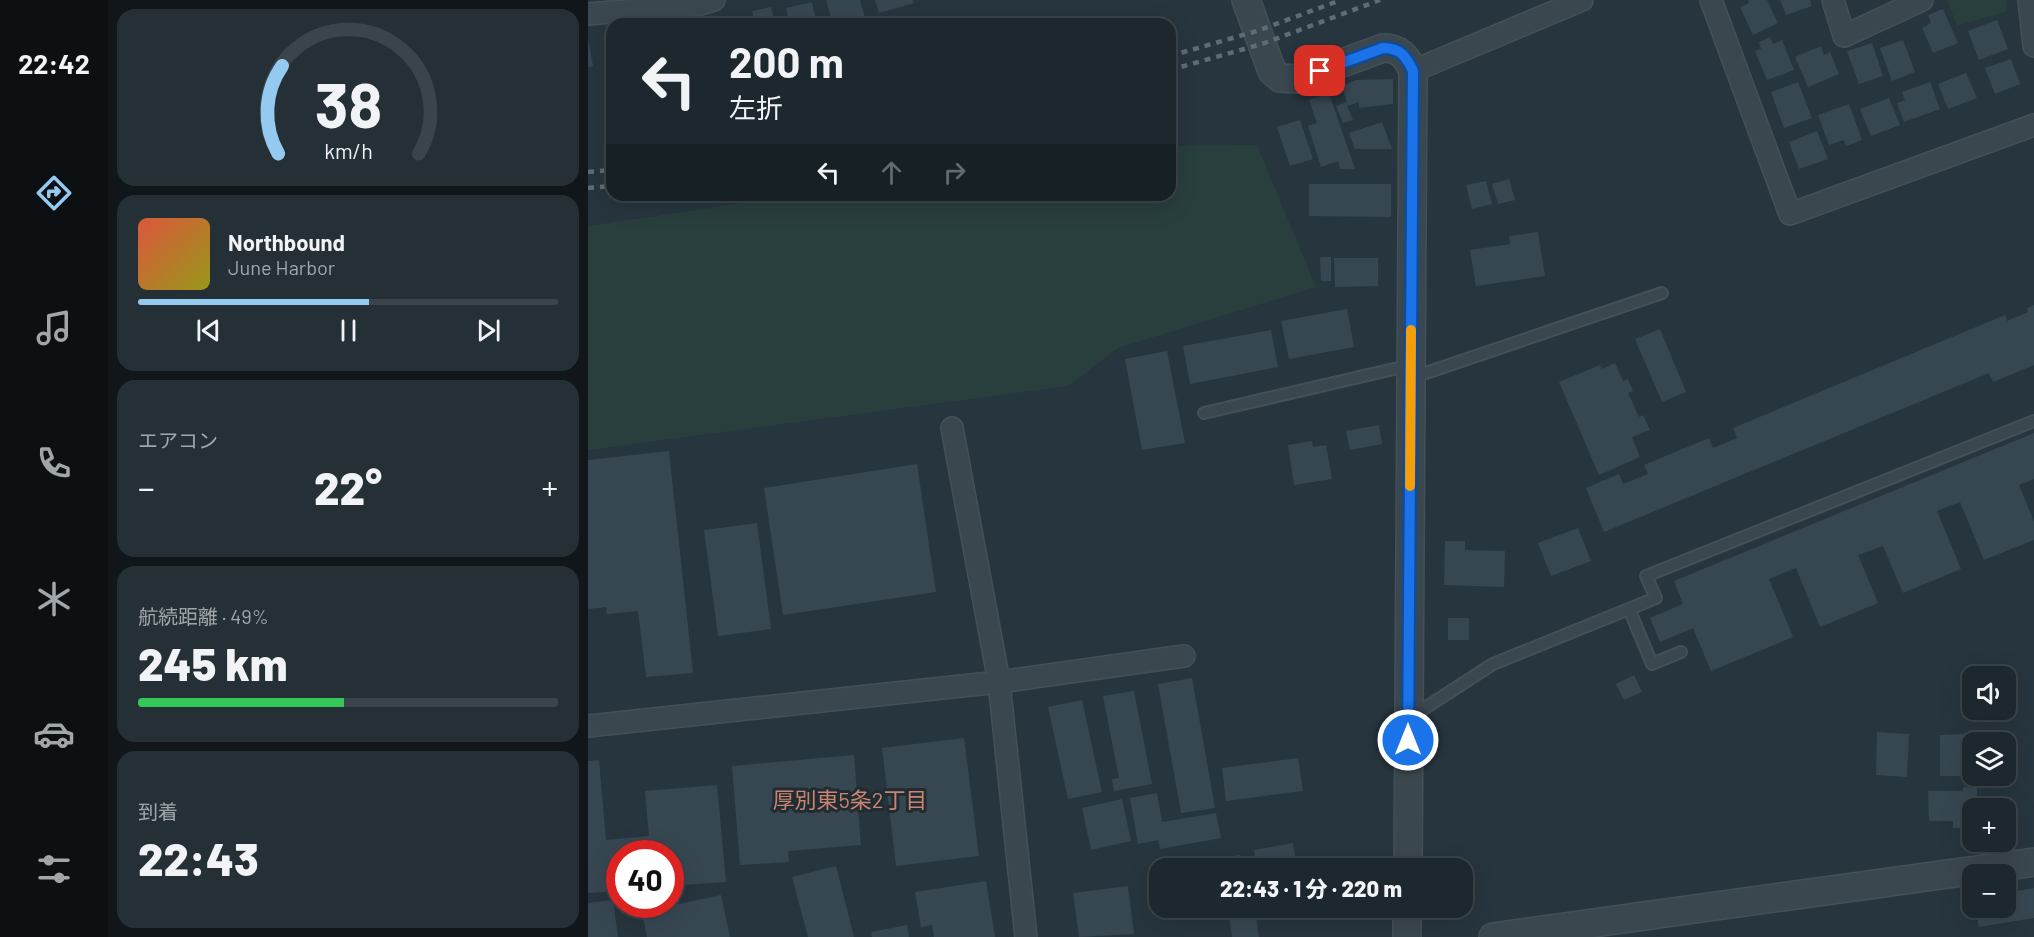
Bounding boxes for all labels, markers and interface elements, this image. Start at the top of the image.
text: 200 m [729,36,844,86]
icon: left [630,42,708,120]
pin [1294,45,1345,96]
text: 22:42 [18,47,90,79]
icon: arrive [1303,54,1336,87]
text: 38 [314,66,382,140]
text: 左折 [729,91,783,123]
text: km/h [324,139,372,164]
icon: left [812,156,845,189]
icon: ahead [875,156,908,189]
icon: right [938,156,971,189]
icon: directions [33,172,75,214]
text: Northbound [228,229,345,255]
text: June Harbor [228,255,335,279]
icon: music [33,307,75,349]
icon: previous [192,314,225,347]
icon: pause [332,314,365,347]
icon: next [472,314,505,347]
text: エアコン [138,428,218,452]
icon: phone [33,442,75,484]
text: 22° [314,460,382,514]
text: − [138,467,155,507]
text: + [541,467,558,507]
icon: climate [33,578,75,620]
text: 航続距離 · 49% [138,604,269,628]
text: 245 km [138,636,288,690]
map controls [1962,666,2016,918]
button: sound [1962,666,2016,720]
position arrow [1376,708,1440,772]
icon: car [33,713,75,755]
button: layers [1962,732,2016,786]
district label: 厚別東5条2丁目 [772,786,928,812]
button: + [1962,798,2016,852]
text: 到着 [138,799,178,823]
text: 22:43 [138,831,259,885]
speed limit sign: 40 [606,840,684,918]
icon: filters [33,848,75,890]
button: − [1962,864,2016,918]
text: 22:43 · 1 分 · 220 m [1220,875,1402,901]

